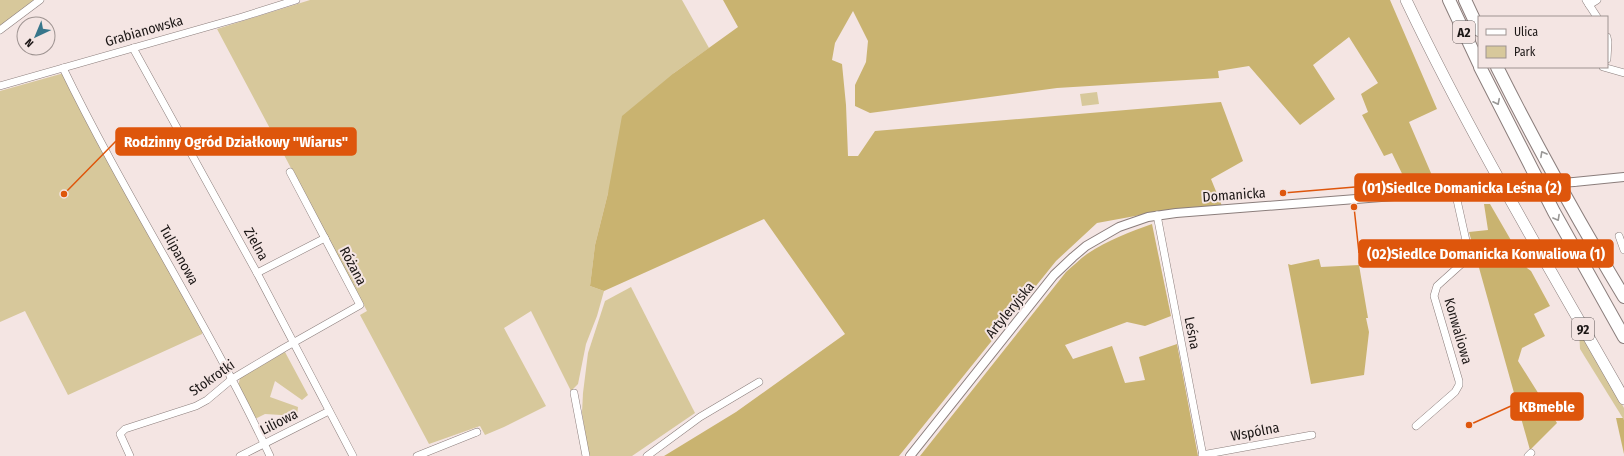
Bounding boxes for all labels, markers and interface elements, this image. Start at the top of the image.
street label: Grabianowska [103,12,185,50]
north arrow [16,16,56,56]
legend [1478,16,1608,68]
road number: A2 [1453,21,1475,43]
text: Ulica [1514,25,1538,39]
text: N [23,36,36,50]
text: Park [1514,45,1536,59]
one-way arrow [1492,98,1500,106]
callout: Rodzinny Ogród Działkowy "Wiarus" [116,128,356,155]
text: Rodzinny Ogród Działkowy "Wiarus" [124,133,348,151]
one-way arrow [1540,151,1547,158]
callout: (01)Siedlce Domanicka Leśna (2) [1355,174,1570,201]
text: (01)Siedlce Domanicka Leśna (2) [1363,179,1562,197]
street label: Domanicka [1202,184,1266,206]
one-way arrow [1552,214,1559,221]
street label: Tulipanowa [156,222,202,288]
street label: Zielna [240,225,272,264]
callout: (02)Siedlce Domanicka Konwaliowa (1) [1359,240,1613,267]
street label: Różana [336,244,370,288]
text: (02)Siedlce Domanicka Konwaliowa (1) [1367,245,1605,263]
street label: Artyleryjska [982,278,1038,342]
street label: Konwaliowa [1440,296,1476,366]
street label: Leśna [1181,315,1204,351]
road number: 92 [1572,318,1594,340]
street label: Stokrotki [186,356,238,400]
callout: KBmeble [1511,393,1583,420]
text: KBmeble [1519,398,1575,416]
street label: Liliowa [257,405,301,439]
street label: Wspólna [1229,419,1281,445]

